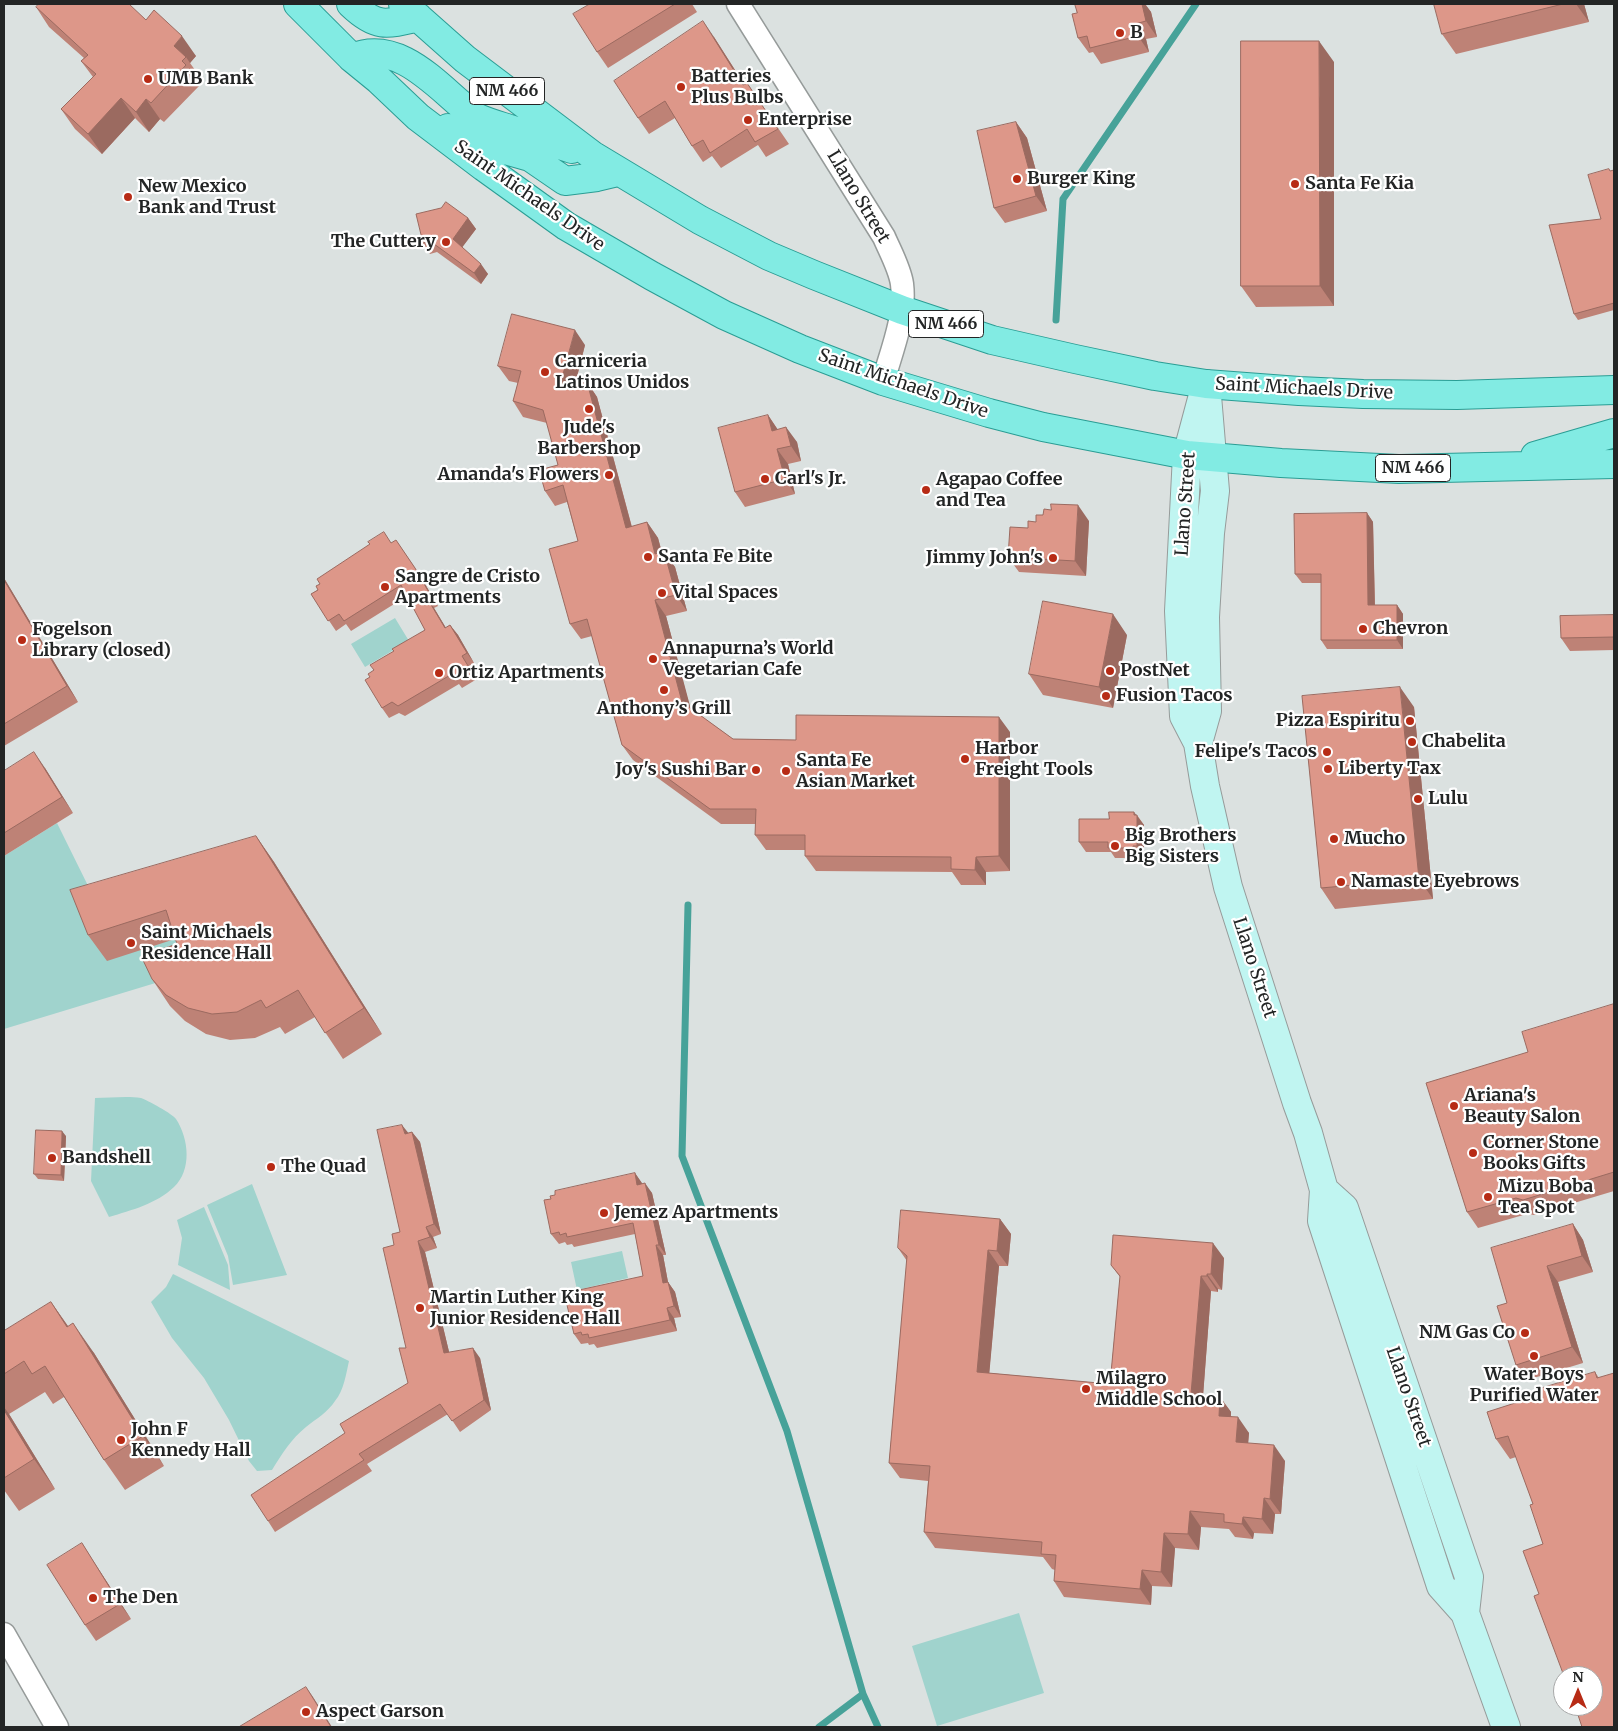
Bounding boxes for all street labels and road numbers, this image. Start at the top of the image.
road number: NM 466 [470,78,544,104]
street label: Saint Michaels Drive [450,136,608,256]
street label: Llano Street [822,147,894,247]
road number: NM 466 [908,310,984,338]
street label: Saint Michaels Drive [815,345,991,423]
street label: Saint Michaels Drive [1214,374,1394,404]
street label: Llano Street [1172,451,1200,557]
road number: NM 466 [1376,454,1450,482]
street label: Llano Street [1228,915,1280,1021]
street label: Llano Street [1381,1344,1435,1450]

